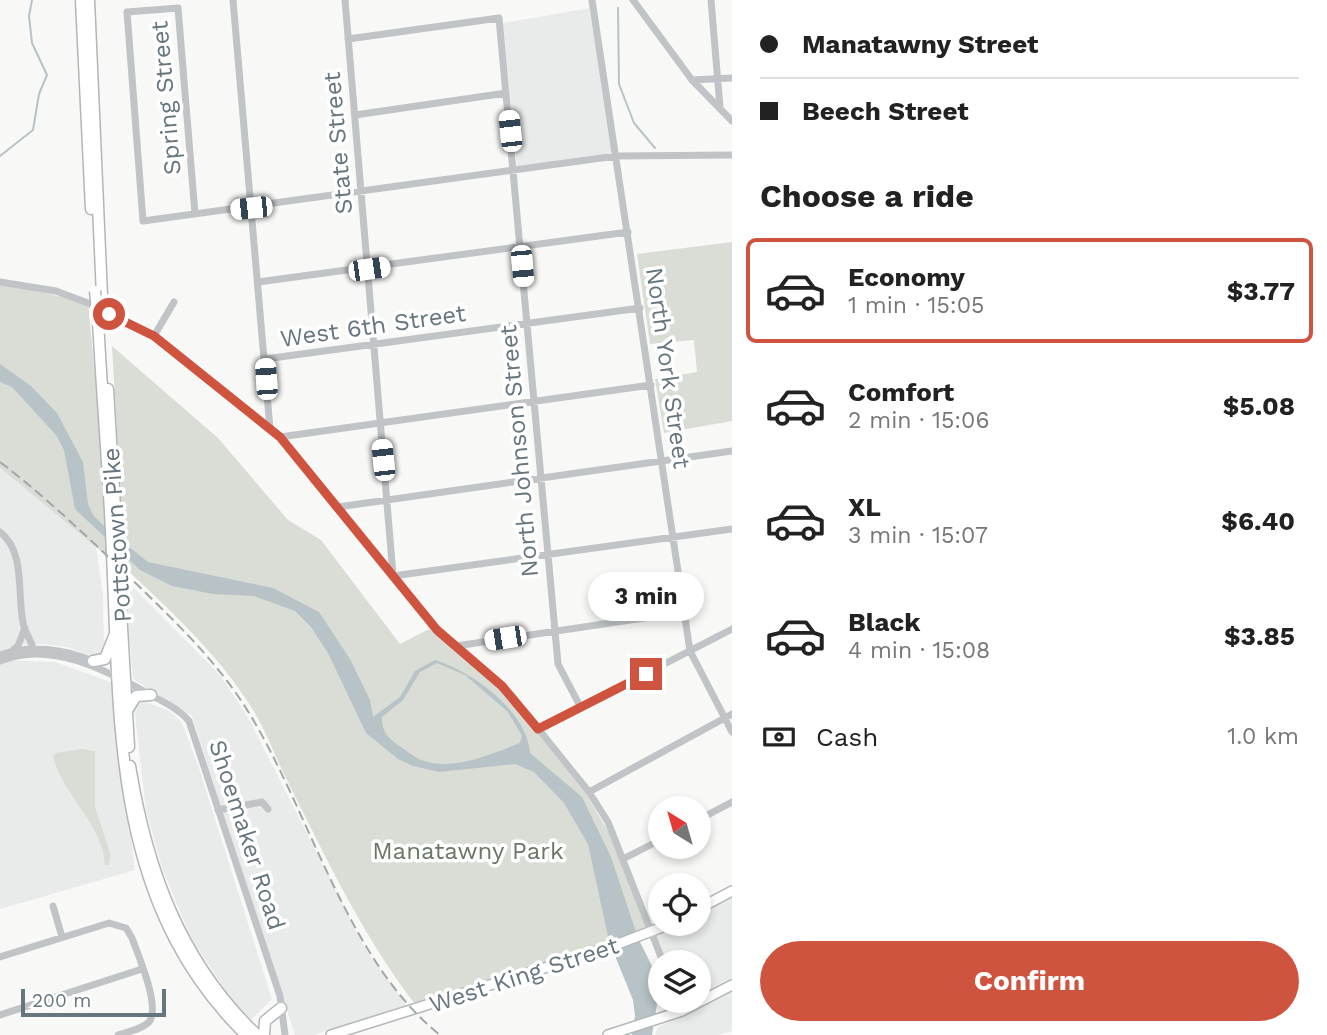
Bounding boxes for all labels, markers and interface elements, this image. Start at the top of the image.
street label: Spring Street [145,20,187,176]
text: Manatawny Street [802,29,1038,59]
street label: State Street [318,71,358,215]
text: Beech Street [802,96,969,126]
car [498,109,523,153]
text: Choose a ride [760,177,974,215]
car [230,195,273,221]
car [510,244,535,288]
car [347,256,392,282]
icon: car [764,259,827,322]
text: Economy [848,262,965,292]
street label: North York Street [640,266,696,470]
text: $3.77 [1227,276,1295,306]
text: 1 min · 15:05 [848,292,984,319]
route start [93,298,125,330]
street label: West 6th Street [279,299,467,353]
street label: North Johnson Street [494,324,544,578]
car [255,357,278,401]
icon: car [764,374,827,437]
text: Comfort [848,377,954,407]
text: $5.08 [1223,391,1295,421]
text: 2 min · 15:06 [848,407,989,434]
car [371,438,396,482]
street label: Pottstown Pike [97,447,137,623]
icon: car [764,489,827,552]
text: XL [848,492,881,522]
text: $6.40 [1221,506,1295,536]
text: 3 min · 15:07 [848,522,988,549]
callout: 3 min [588,572,704,622]
text: 3 min [615,583,677,610]
icon: car [764,604,827,667]
text: Black [848,607,920,637]
text: $3.85 [1224,621,1295,651]
car [483,624,528,652]
text: 4 min · 15:08 [848,637,990,664]
route end [630,658,662,690]
icon: cash [760,718,798,756]
text: Cash [816,722,878,752]
text: 1.0 km [1227,723,1299,750]
street label: Shoemaker Road [203,737,291,933]
north arrow [648,796,710,859]
map controls [648,796,711,1013]
park label: Manatawny Park [372,837,564,865]
button: locate [648,873,711,936]
street label: West King Street [426,931,622,1019]
button: Confirm [760,941,1299,1021]
button: layers [648,950,711,1013]
scale bar [21,986,166,1018]
text: 200 m [32,989,91,1012]

